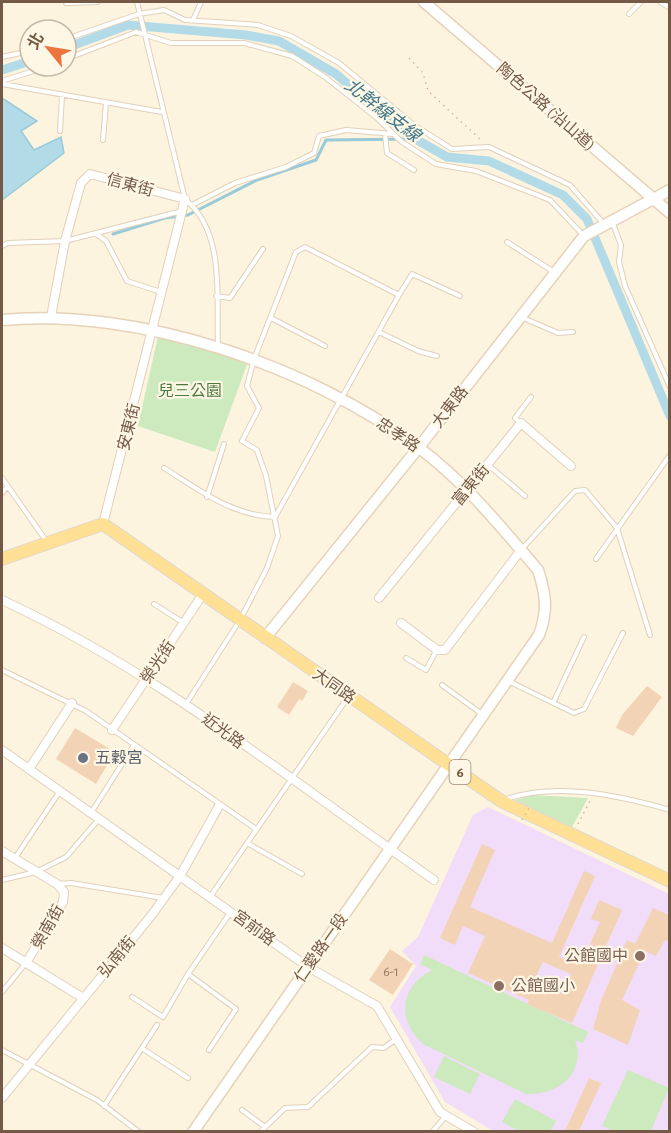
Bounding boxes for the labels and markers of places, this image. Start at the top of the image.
place label: 五穀宮 [95,749,143,766]
marker: 五穀宮 [76,751,90,765]
place label: 公館國中 [564,947,628,964]
marker: 公館國中 [633,949,647,963]
place label: 公館國小 [511,977,575,994]
marker: 公館國小 [492,979,506,993]

